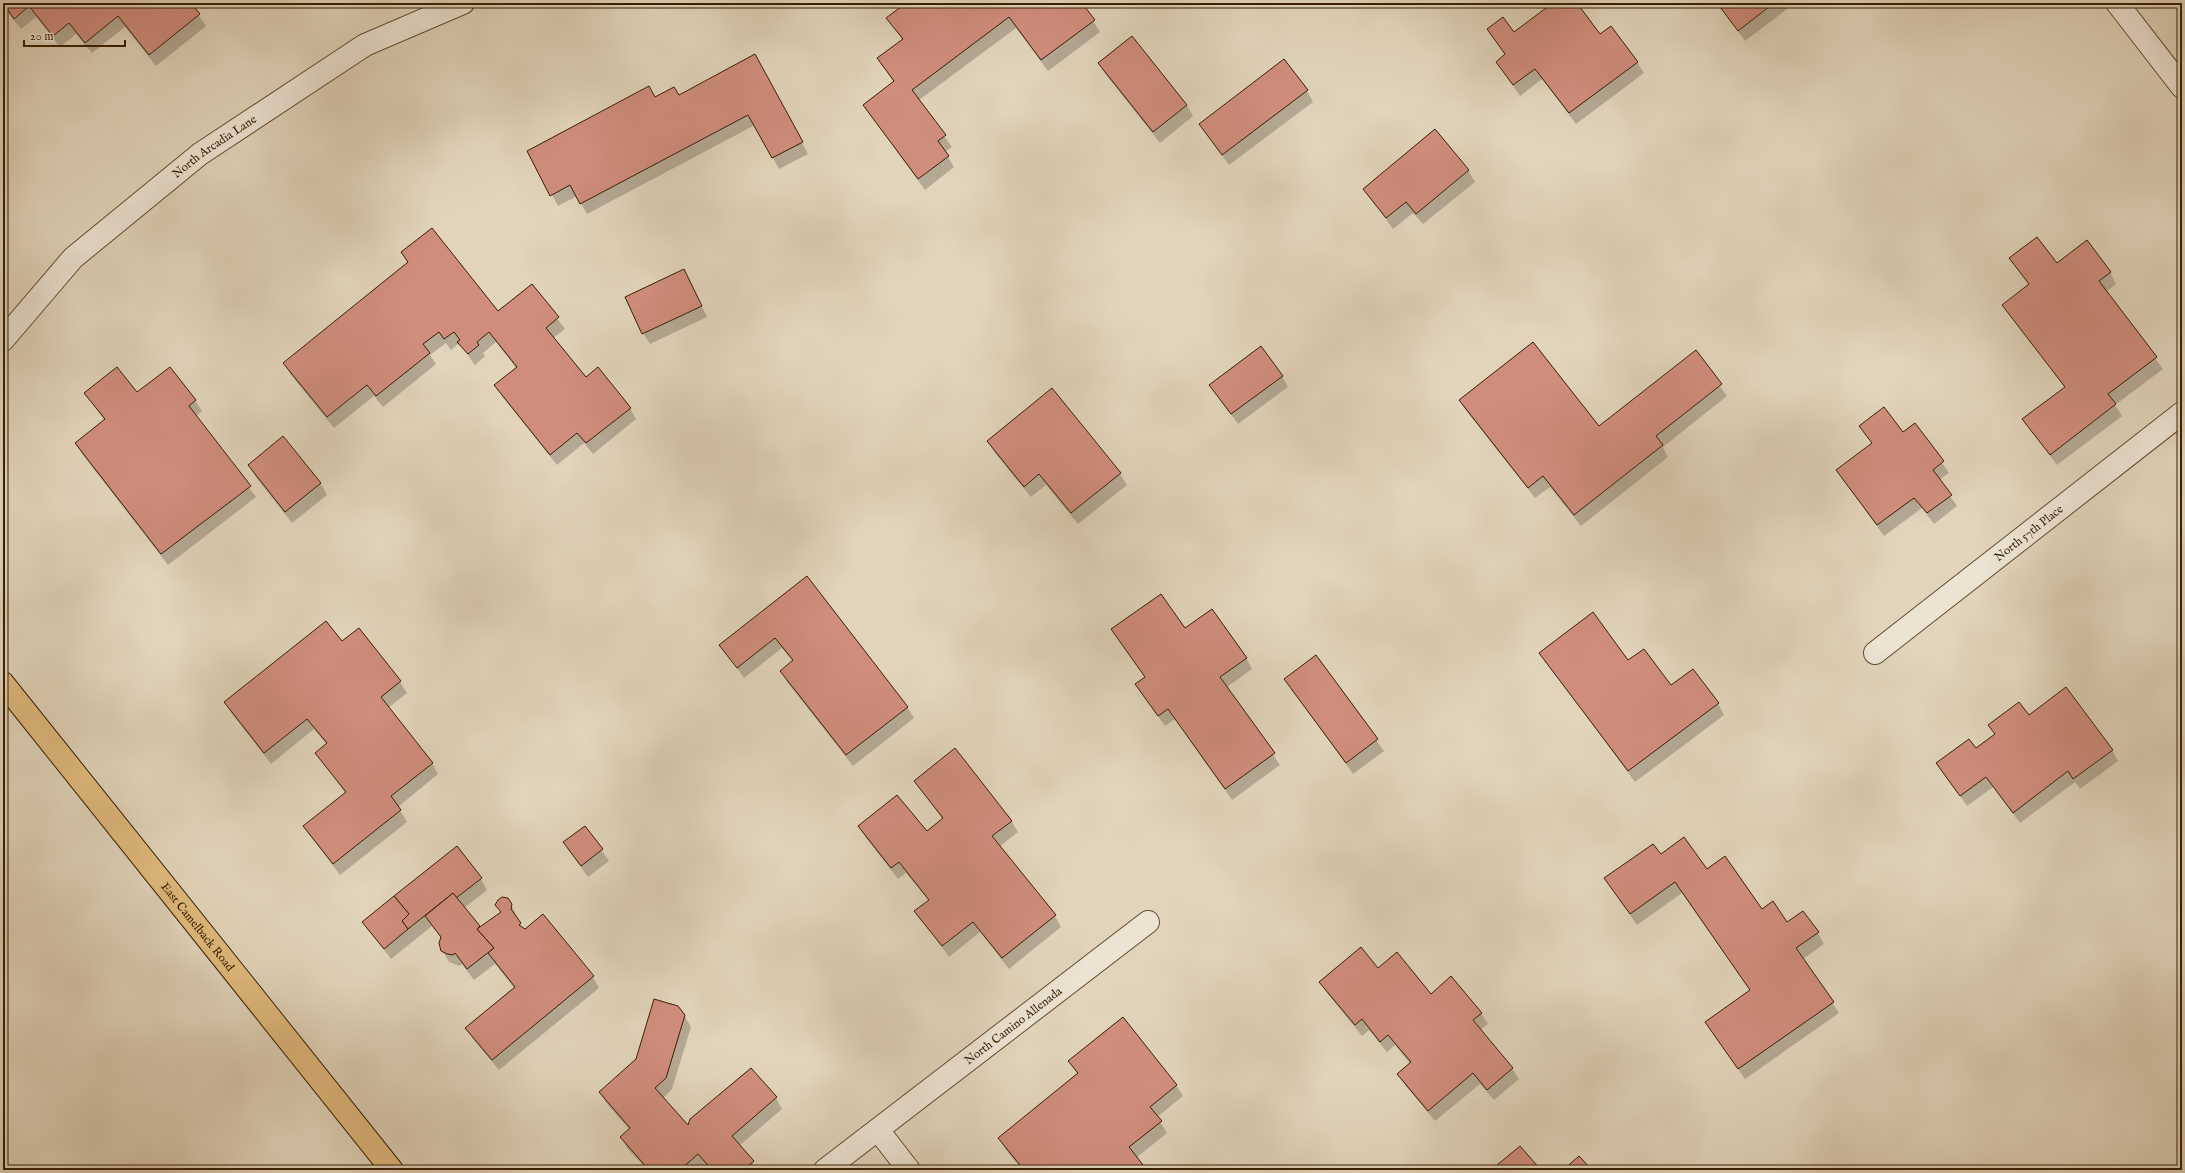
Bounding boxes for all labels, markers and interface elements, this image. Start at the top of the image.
scale bar [24,22,125,48]
text: 20 m [30,29,53,44]
street label: North Arcadia Lane [169,111,260,181]
street label: North 57th Place [1991,501,2066,564]
street label: East Camelback Road [158,879,238,975]
street label: North Camino Allenada [961,983,1065,1068]

